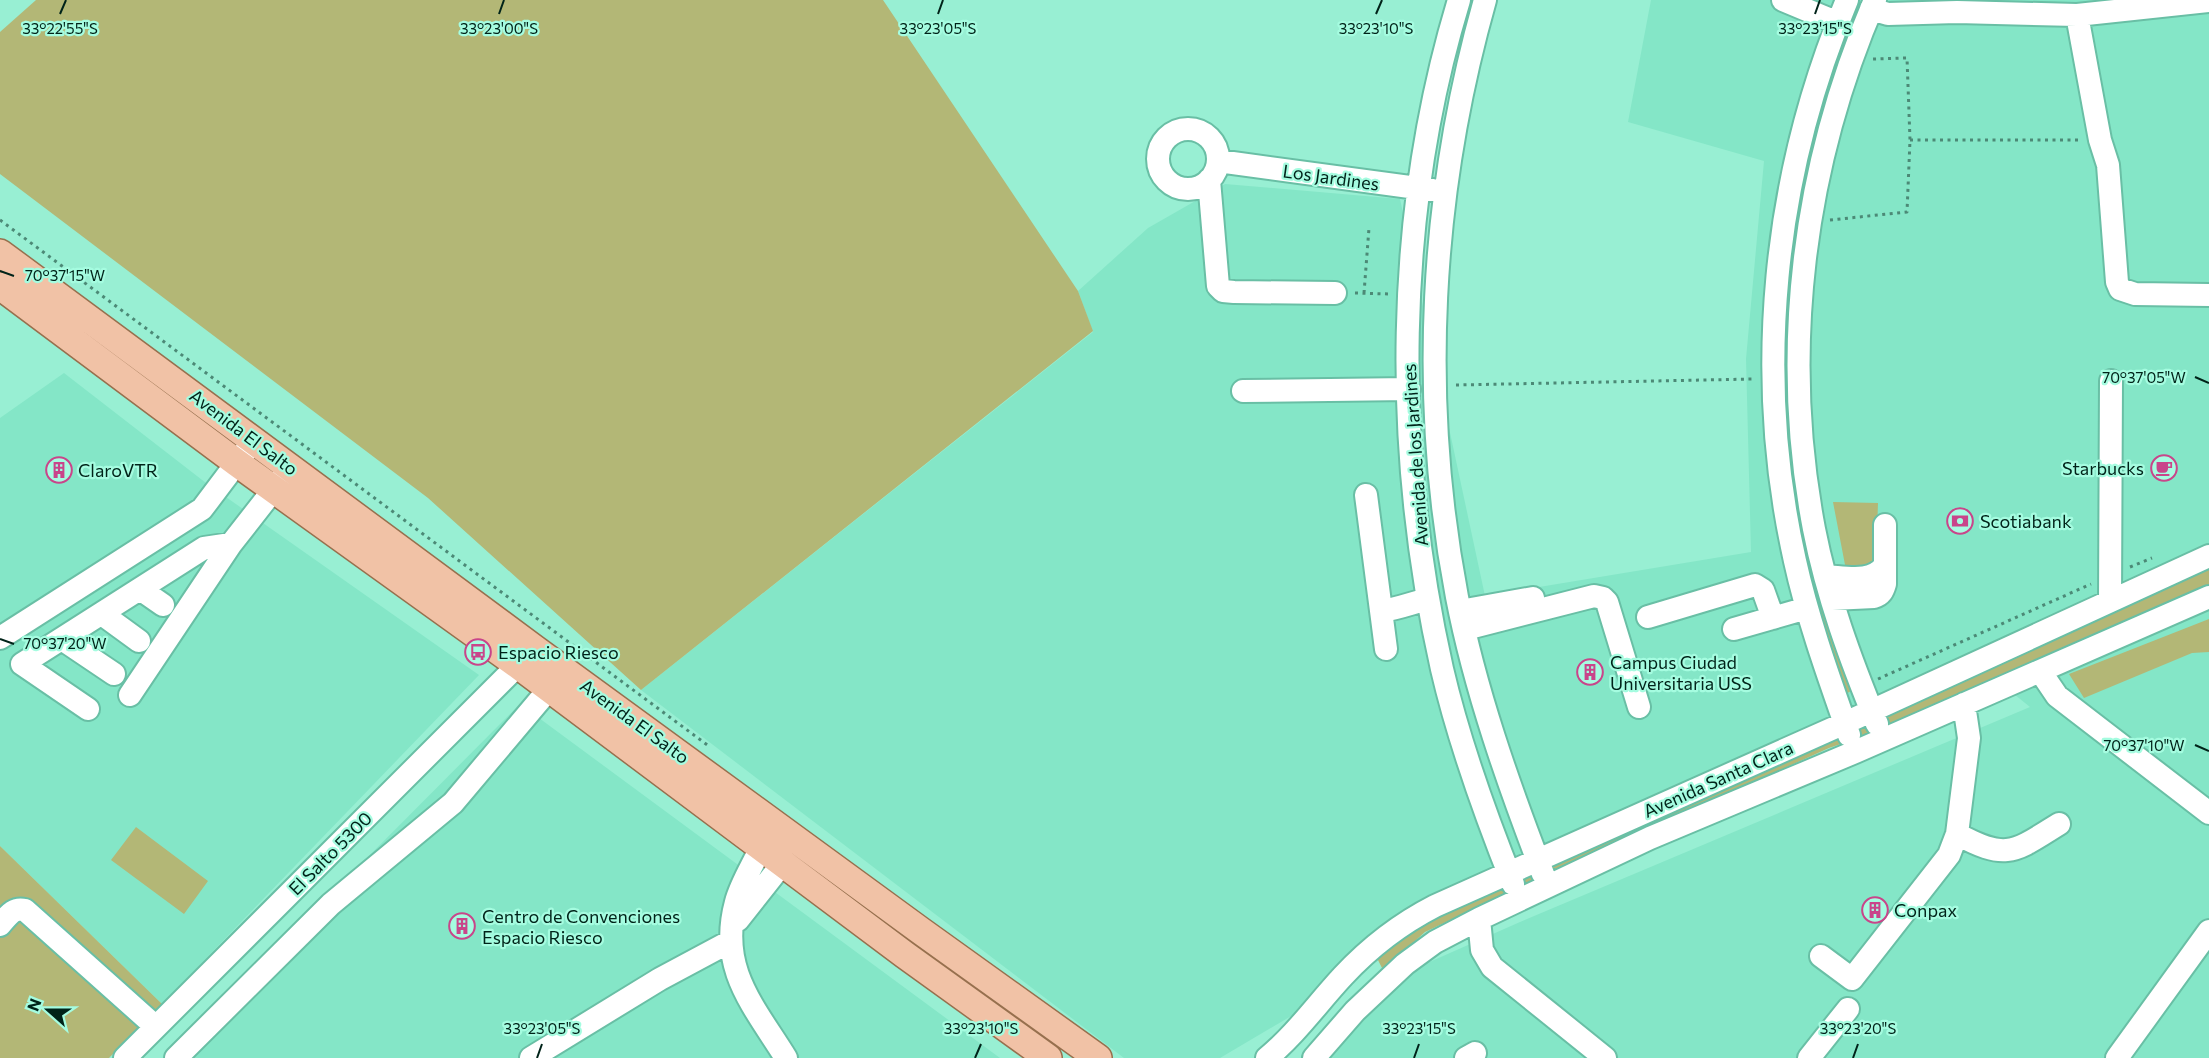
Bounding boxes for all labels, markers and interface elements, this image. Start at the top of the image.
text: 33°22'55"S [22,19,98,37]
text: 33°23'00"S [460,19,538,37]
text: 33°23'05"S [900,19,977,37]
text: 33°23'10"S [1339,19,1413,37]
text: 33°23'15"S [1778,19,1852,37]
street label: Los Jardines [1281,159,1381,195]
text: 70°37'15"W [25,266,105,284]
street label: Avenida de los Jardines [1398,363,1432,547]
text: 70°37'05"W [2102,368,2186,386]
street label: Avenida El Salto [186,384,302,480]
cafe icon: Starbucks [2149,453,2179,483]
building icon: ClaroVTR [44,455,74,485]
place label: Starbucks [2062,457,2144,479]
place label: ClaroVTR [78,459,158,481]
bank icon: Scotiabank [1945,506,1975,536]
place label: Scotiabank [1980,510,2072,532]
text: 70°37'20"W [23,634,107,652]
bus stop icon: Espacio Riesco [463,637,493,667]
place label: Espacio Riesco [498,641,619,663]
place label: Campus Ciudad Universitaria USS [1610,651,1752,694]
building icon: Campus Ciudad Universitaria USS [1575,657,1605,687]
street label: Avenida El Salto [576,674,694,768]
street label: Avenida Santa Clara [1640,736,1796,822]
text: 70°37'10"W [2103,736,2185,754]
street label: El Salto 5300 [284,807,376,899]
building icon: Conpax [1860,895,1890,925]
place label: Conpax [1894,899,1957,921]
place label: Centro de Convenciones Espacio Riesco [482,905,680,948]
building icon: Centro de Convenciones Espacio Riesco [447,911,477,941]
north arrow [18,980,78,1040]
text: N [23,995,45,1013]
text: 33°23'05"S [504,1019,581,1037]
text: 33°23'10"S [944,1019,1018,1037]
text: 33°23'15"S [1382,1019,1456,1037]
text: 33°23'20"S [1820,1019,1896,1037]

